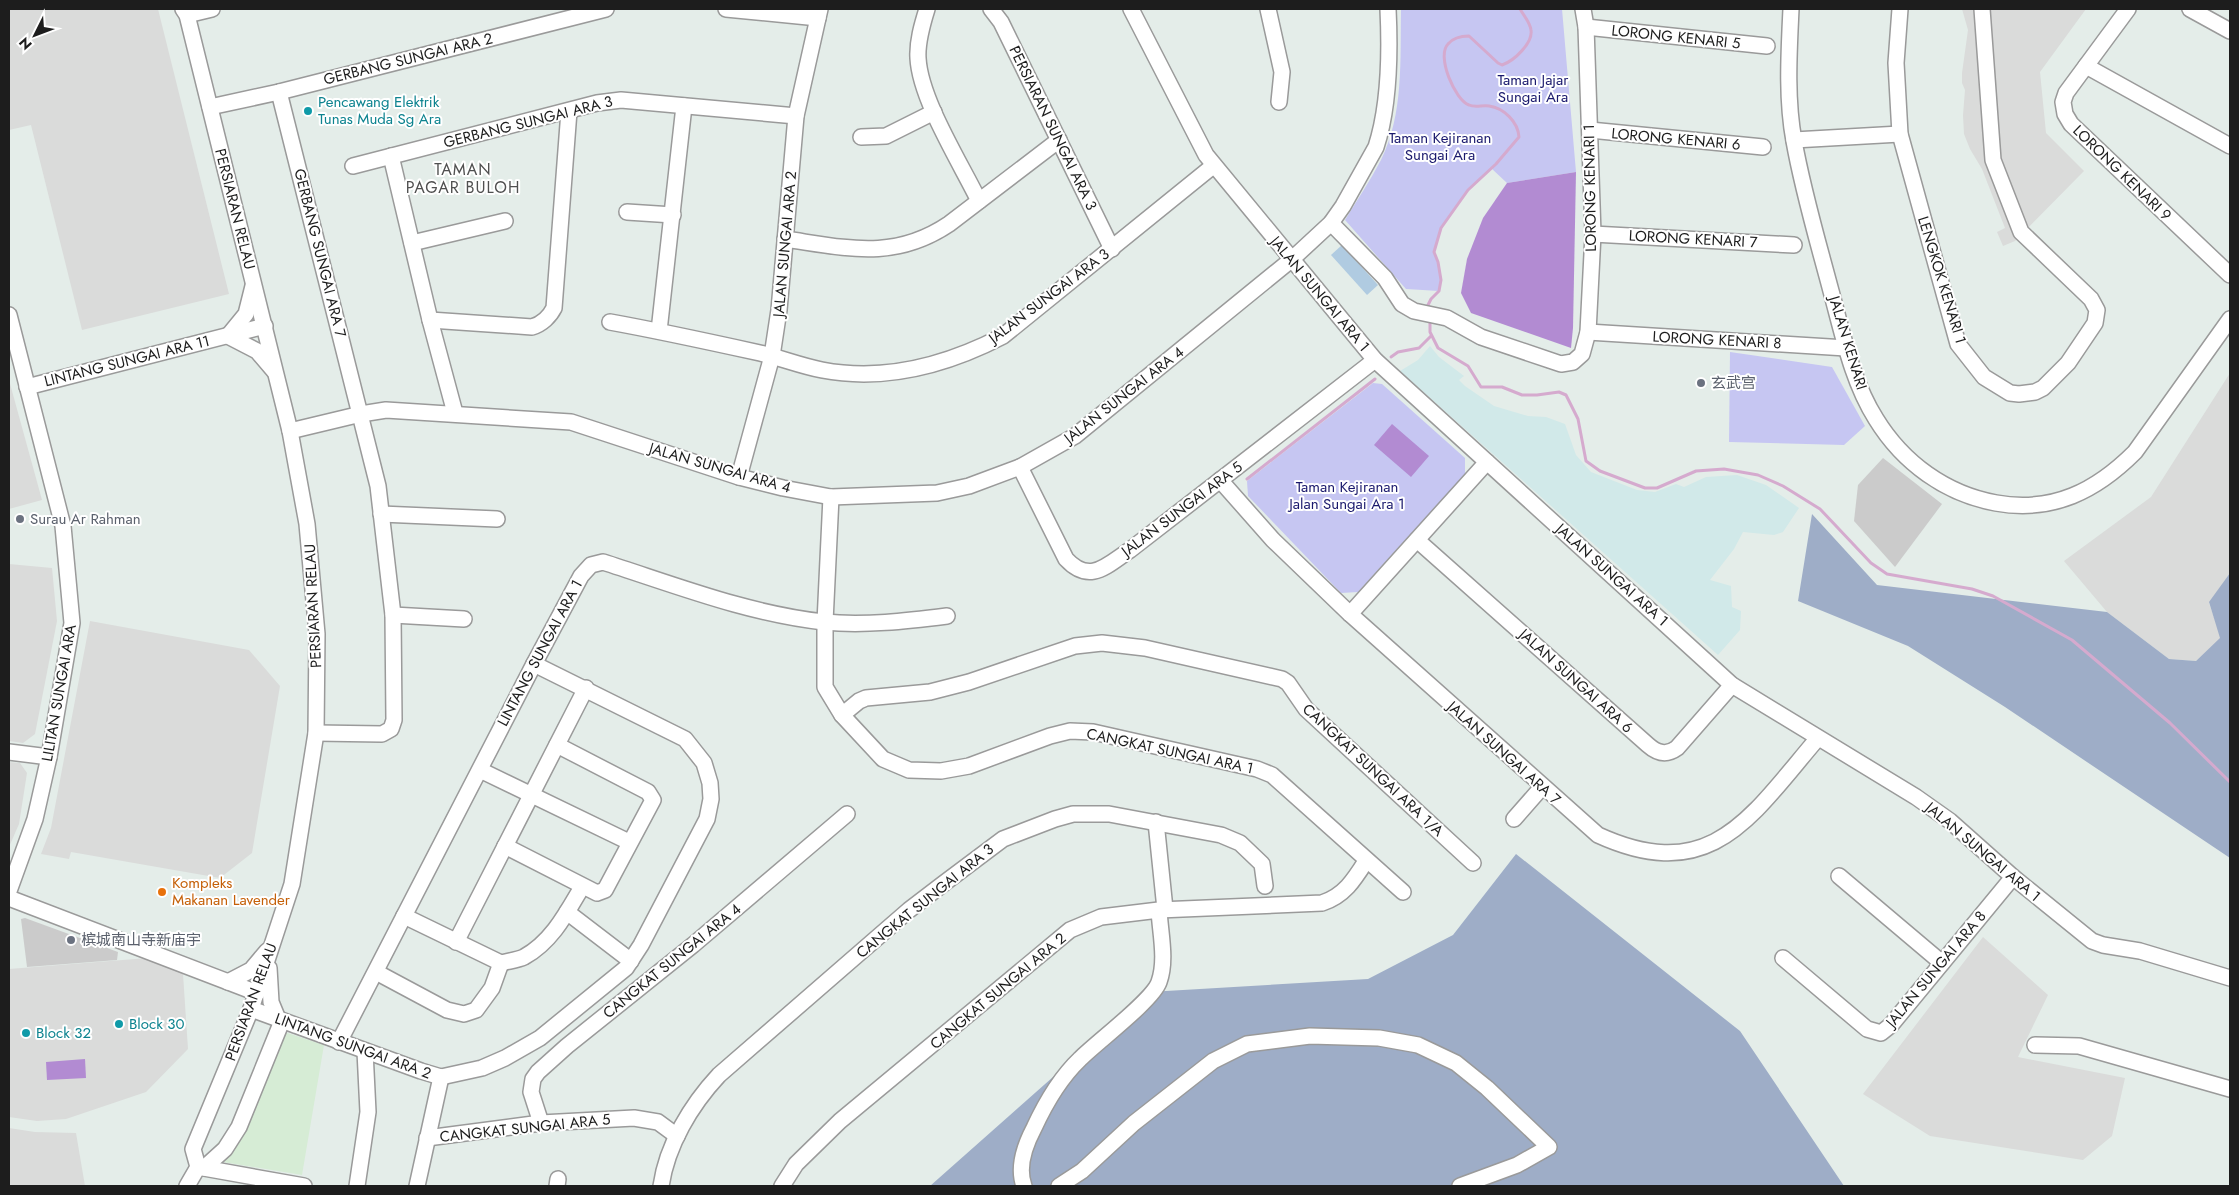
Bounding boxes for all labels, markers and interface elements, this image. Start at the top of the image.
north arrow [10,10,60,60]
street label: LORONG KENARI 5 [1610,19,1742,55]
street label: GERBANG SUNGAI ARA 2 [321,27,495,91]
text: N [14,33,36,55]
street label: PERSIARAN SUNGAI ARA 3 [1004,42,1102,214]
park label: Taman Jajar Sungai Ara [1498,69,1569,108]
street label: GERBANG SUNGAI ARA 3 [441,90,615,154]
place label: Pencawang Elektrik Tunas Muda Sg Ara [318,91,441,130]
marker: Pencawang Elektrik Tunas Muda Sg Ara [302,105,314,117]
street label: LORONG KENARI 9 [2068,120,2176,226]
street label: LORONG KENARI 6 [1610,122,1742,156]
street label: LORONG KENARI 1 [1578,124,1602,252]
park label: Taman Kejiranan Sungai Ara [1389,127,1491,166]
street label: PERSIARAN RELAU [209,146,261,272]
district label: TAMAN PAGAR BULOH [406,158,520,199]
street label: GERBANG SUNGAI ARA 7 [288,166,352,340]
street label: JALAN SUNGAI ARA 2 [767,170,802,320]
street label: LENGKOK KENARI 1 [1912,213,1972,347]
street label: LORONG KENARI 7 [1628,225,1758,253]
street label: JALAN SUNGAI ARA 1 [1264,230,1375,356]
street label: JALAN SUNGAI ARA 3 [982,243,1114,350]
street label: JALAN KENARI [1823,291,1873,393]
street label: LORONG KENARI 8 [1652,326,1782,354]
street label: LINTANG SUNGAI ARA 11 [42,330,212,392]
street label: JALAN SUNGAI ARA 4 [1058,341,1189,450]
place label: 玄武宫 [1711,372,1756,394]
marker: 玄武宫 [1695,377,1707,389]
street label: JALAN SUNGAI ARA 4 [645,437,794,499]
street label: JALAN SUNGAI ARA 5 [1115,456,1247,563]
park label: Taman Kejiranan Jalan Sungai Ara 1 [1287,476,1405,515]
place label: Surau Ar Rahman [30,508,141,530]
marker: Surau Ar Rahman [14,513,26,525]
street label: JALAN SUNGAI ARA 1 [1549,517,1673,632]
street label: PERSIARAN RELAU [299,543,327,669]
street label: LINTANG SUNGAI ARA 1 [492,576,588,730]
street label: JALAN SUNGAI ARA 6 [1513,622,1638,738]
street label: LILITAN SUNGAI ARA [36,623,82,763]
street label: JALAN SUNGAI ARA 7 [1441,695,1566,810]
street label: CANGKAT SUNGAI ARA 1/A [1297,699,1449,842]
street label: CANGKAT SUNGAI ARA 1 [1085,723,1255,779]
street label: JALAN SUNGAI ARA 1 [1919,796,2045,907]
street label: CANGKAT SUNGAI ARA 3 [851,839,999,963]
place label: Kompleks Makanan Lavender [172,872,291,911]
marker: Kompleks Makanan Lavender [156,886,168,898]
street label: CANGKAT SUNGAI ARA 4 [598,898,746,1024]
street label: JALAN SUNGAI ARA 8 [1879,906,1991,1034]
street label: CANGKAT SUNGAI ARA 2 [925,927,1071,1055]
place label: 槟城南山寺新庙宇 [81,929,201,951]
marker: 槟城南山寺新庙宇 [65,934,77,946]
street label: PERSIARAN RELAU [219,940,283,1064]
street label: LINTANG SUNGAI ARA 2 [272,1007,434,1085]
place label: Block 30 [129,1013,184,1035]
marker: Block 30 [113,1018,125,1030]
place label: Block 32 [36,1022,91,1044]
marker: Block 32 [20,1027,32,1039]
street label: CANGKAT SUNGAI ARA 5 [438,1108,612,1148]

